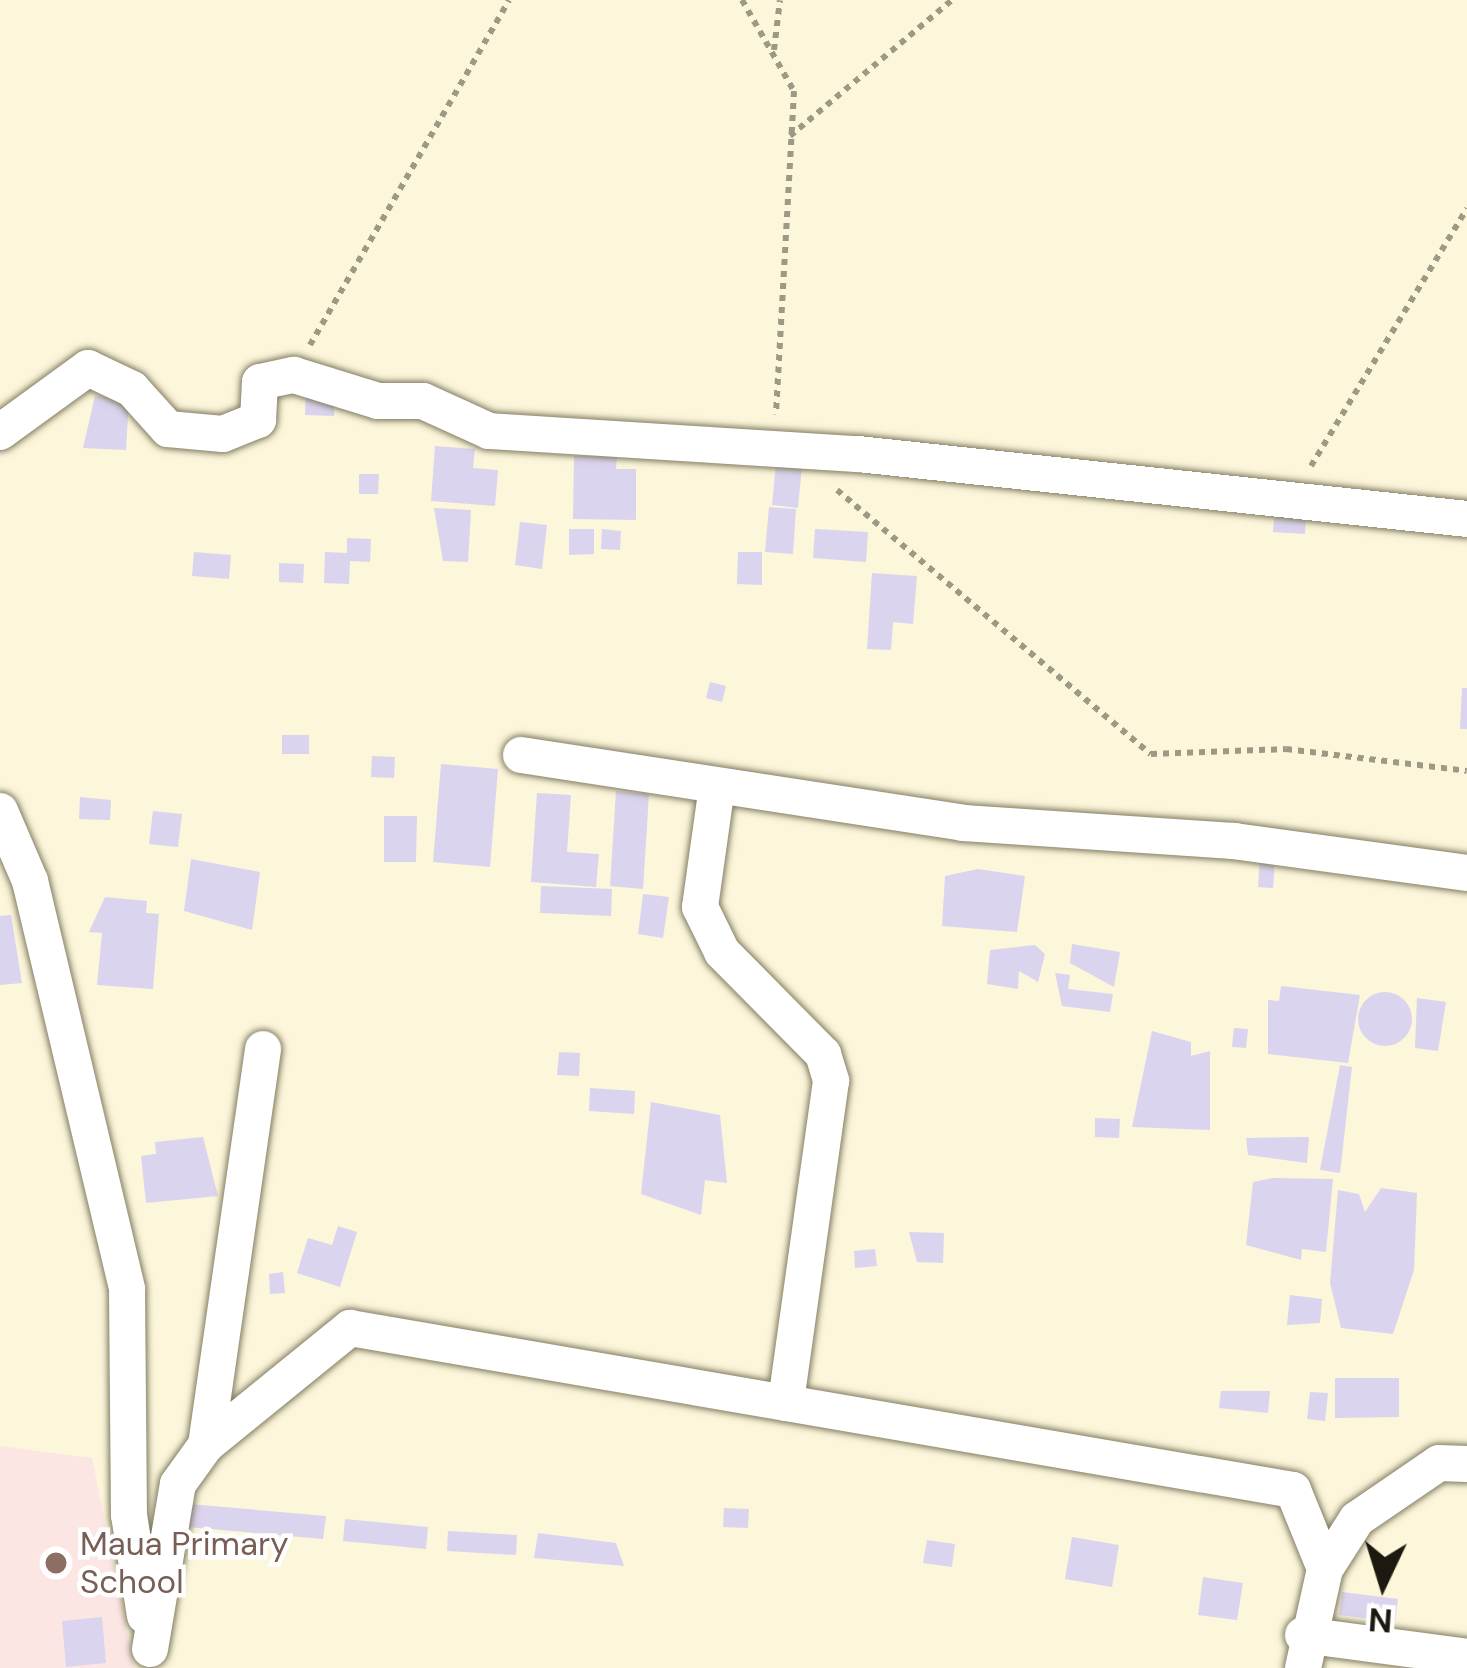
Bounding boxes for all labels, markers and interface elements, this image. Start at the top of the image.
place label: Maua Primary School [80,1524,289,1602]
north arrow [1323,1524,1443,1644]
marker: Maua Primary School [43,1550,69,1576]
text: N [1367,1598,1394,1643]

